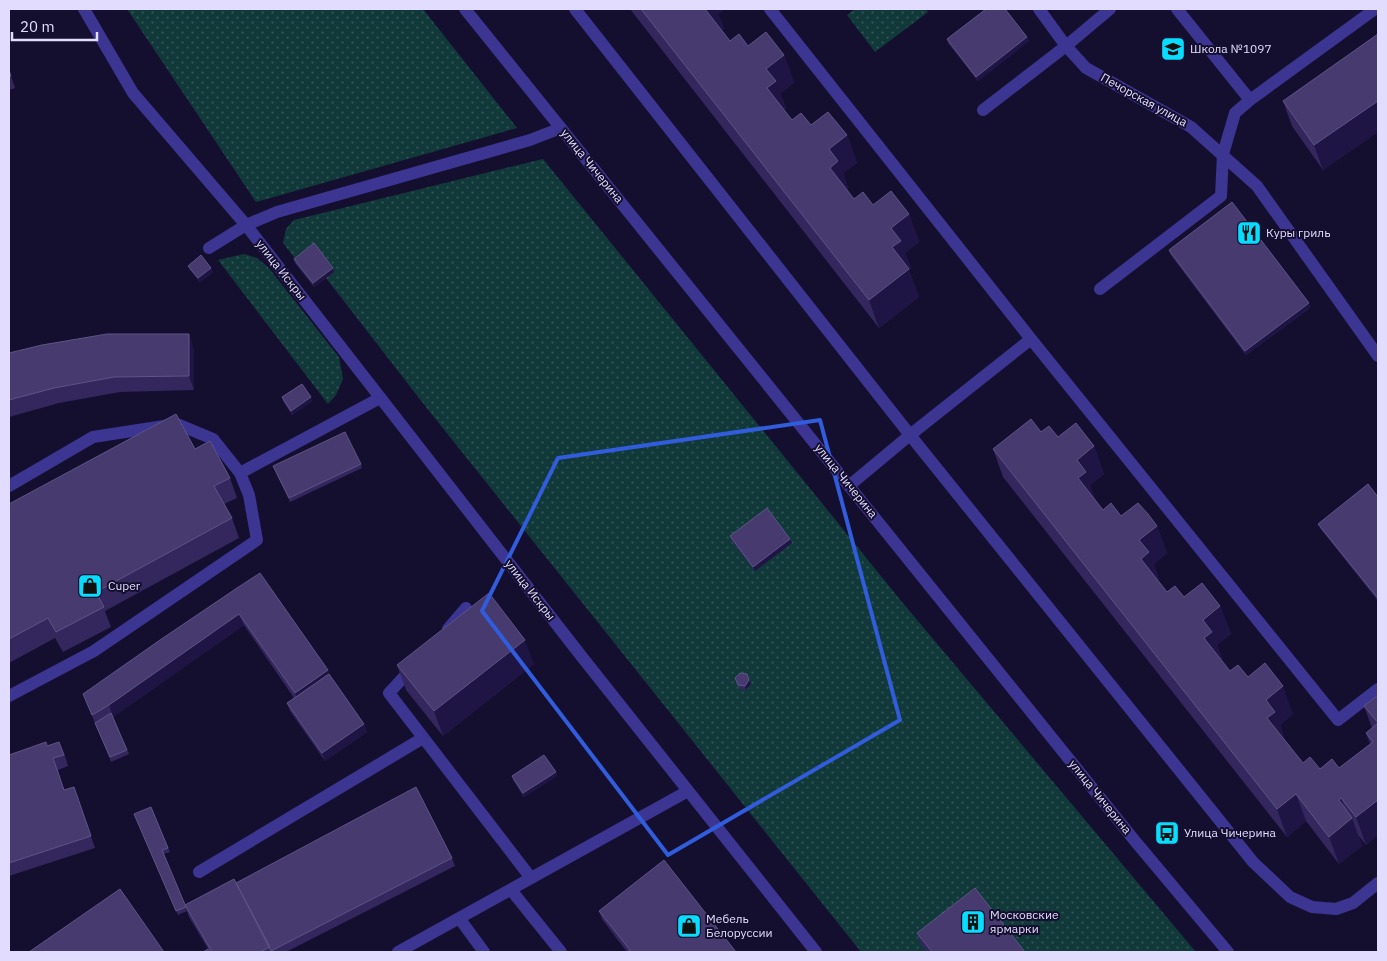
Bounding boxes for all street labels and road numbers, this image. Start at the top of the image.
street label: Печорская улица [1098,70,1191,130]
street label: улица Чичерина [558,125,627,206]
street label: улица Искры [253,236,310,303]
street label: улица Чичерина [812,440,881,521]
street label: улица Искры [502,556,559,623]
street label: улица Чичерина [1066,756,1135,837]

